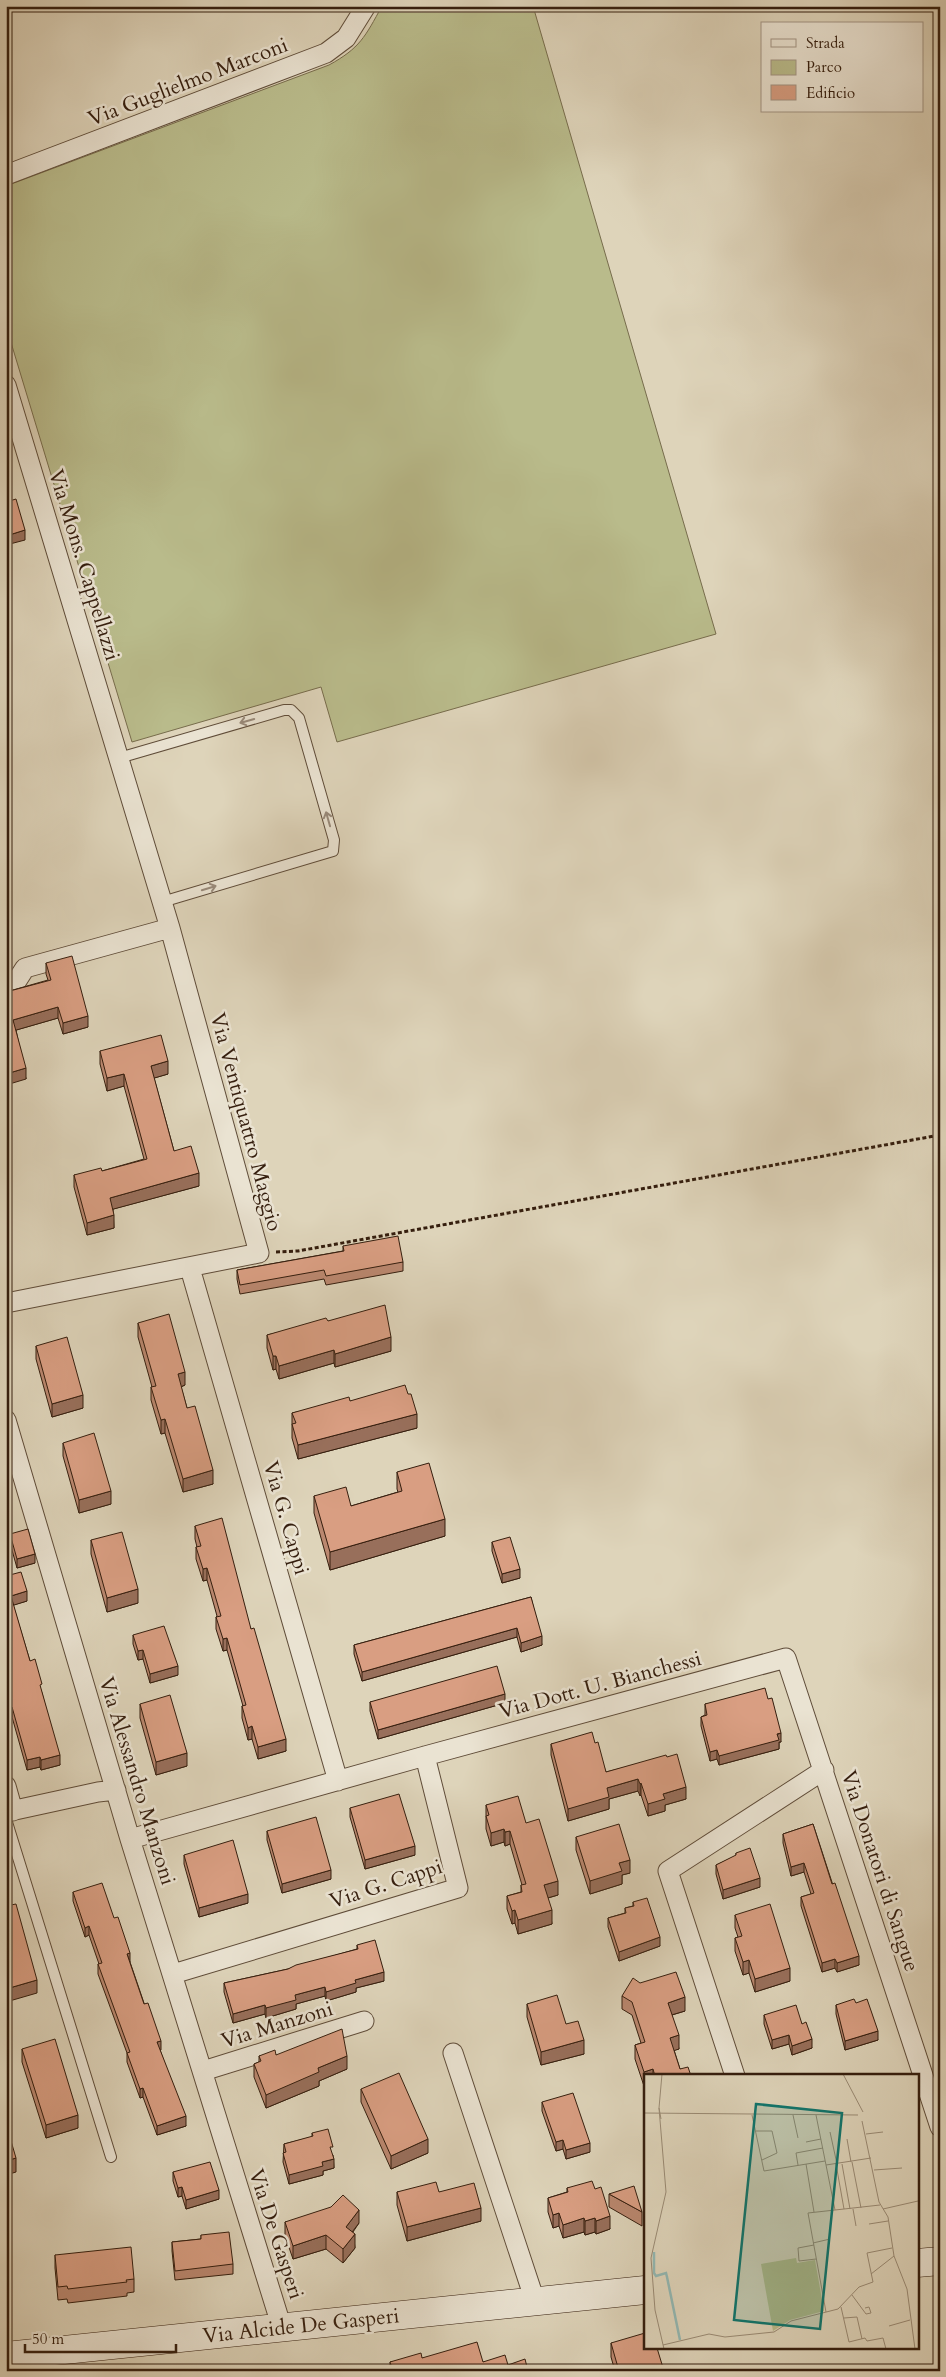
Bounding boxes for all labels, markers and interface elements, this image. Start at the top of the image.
legend [761,22,924,112]
street label: Via Guglielmo Marconi [84,30,292,134]
text: Strada [806,33,845,53]
text: Parco [806,57,842,77]
text: Edificio [806,83,855,103]
street label: Via Mons. Cappellazzi [41,466,127,664]
one-way arrow [239,717,255,726]
one-way arrow [323,812,333,828]
one-way arrow [200,883,216,893]
street label: Via Ventiquattro Maggio [203,1010,289,1234]
street label: Via G. Cappi [256,1458,316,1578]
street label: Via Dott. U. Bianchessi [495,1644,705,1726]
street label: Via Alessandro Manzoni [92,1673,182,1889]
street label: Via Donatori di Sangue [834,1767,926,1975]
street label: Via G. Cappi [326,1852,446,1916]
street label: Via Manzoni [218,1994,337,2056]
inset map [644,2074,918,2350]
street label: Via De Gasperi [241,2165,311,2303]
street label: Via Alcide De Gasperi [201,2301,401,2351]
scale bar [25,2322,176,2354]
text: 50 m [32,2329,64,2349]

